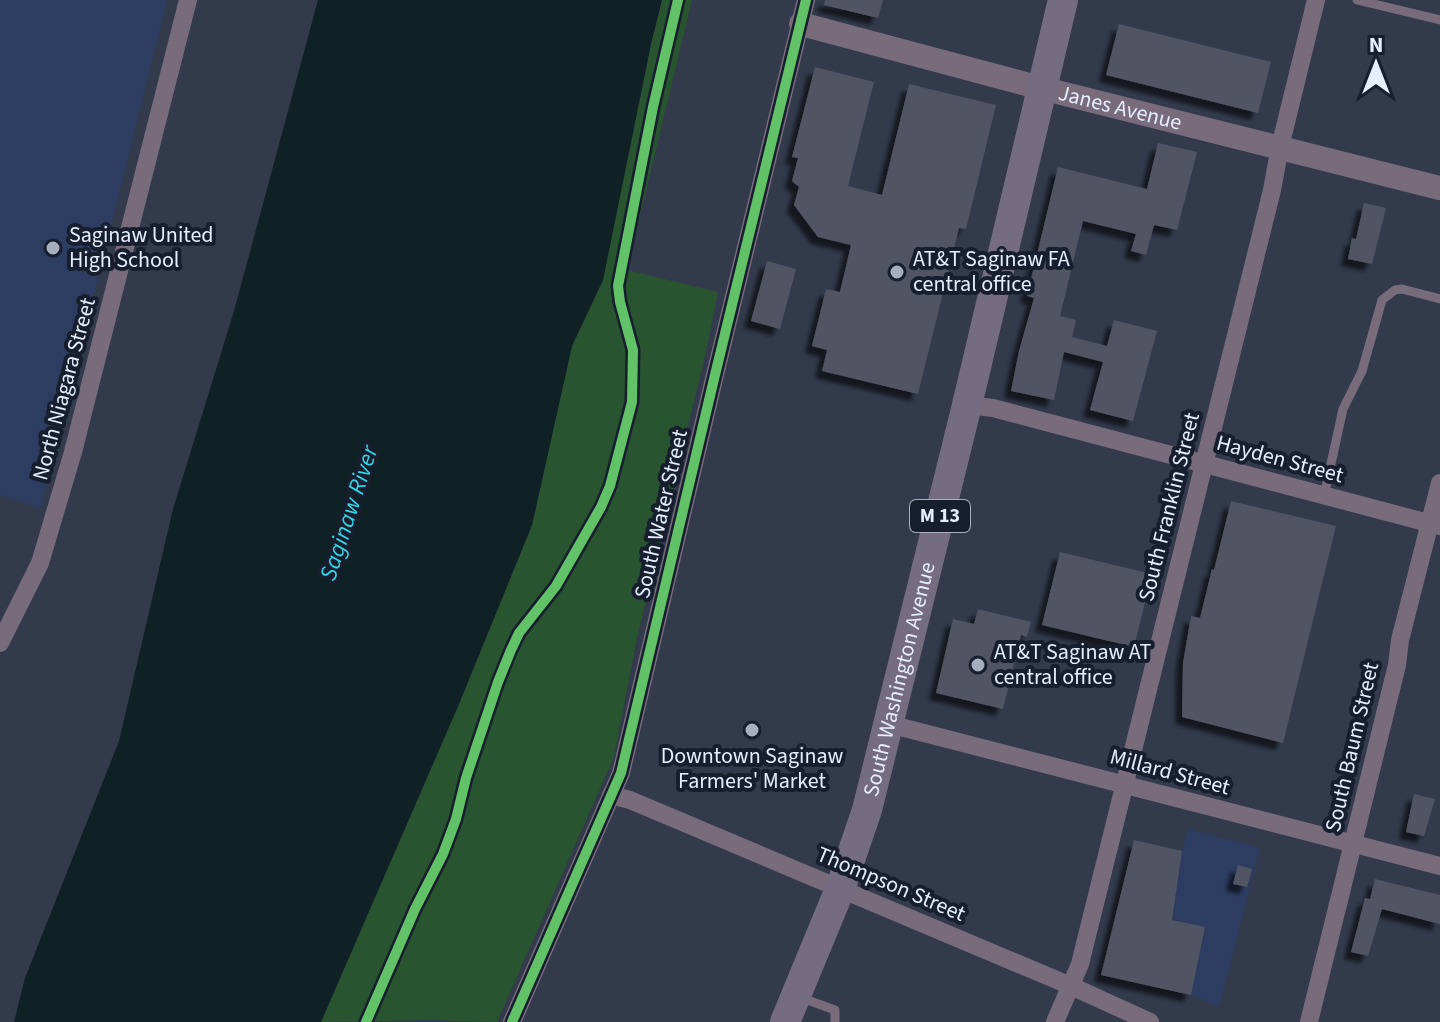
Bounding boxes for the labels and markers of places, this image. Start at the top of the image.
place label: Saginaw United High School [69,219,214,276]
marker: Saginaw United High School [44,239,62,257]
place label: AT&T Saginaw FA central office [913,243,1070,300]
marker: AT&T Saginaw FA central office [888,263,906,281]
place label: AT&T Saginaw AT central office [994,636,1152,693]
marker: AT&T Saginaw AT central office [969,656,987,674]
marker: Downtown Saginaw Farmers' Market [743,721,761,739]
place label: Downtown Saginaw Farmers' Market [661,740,844,797]

